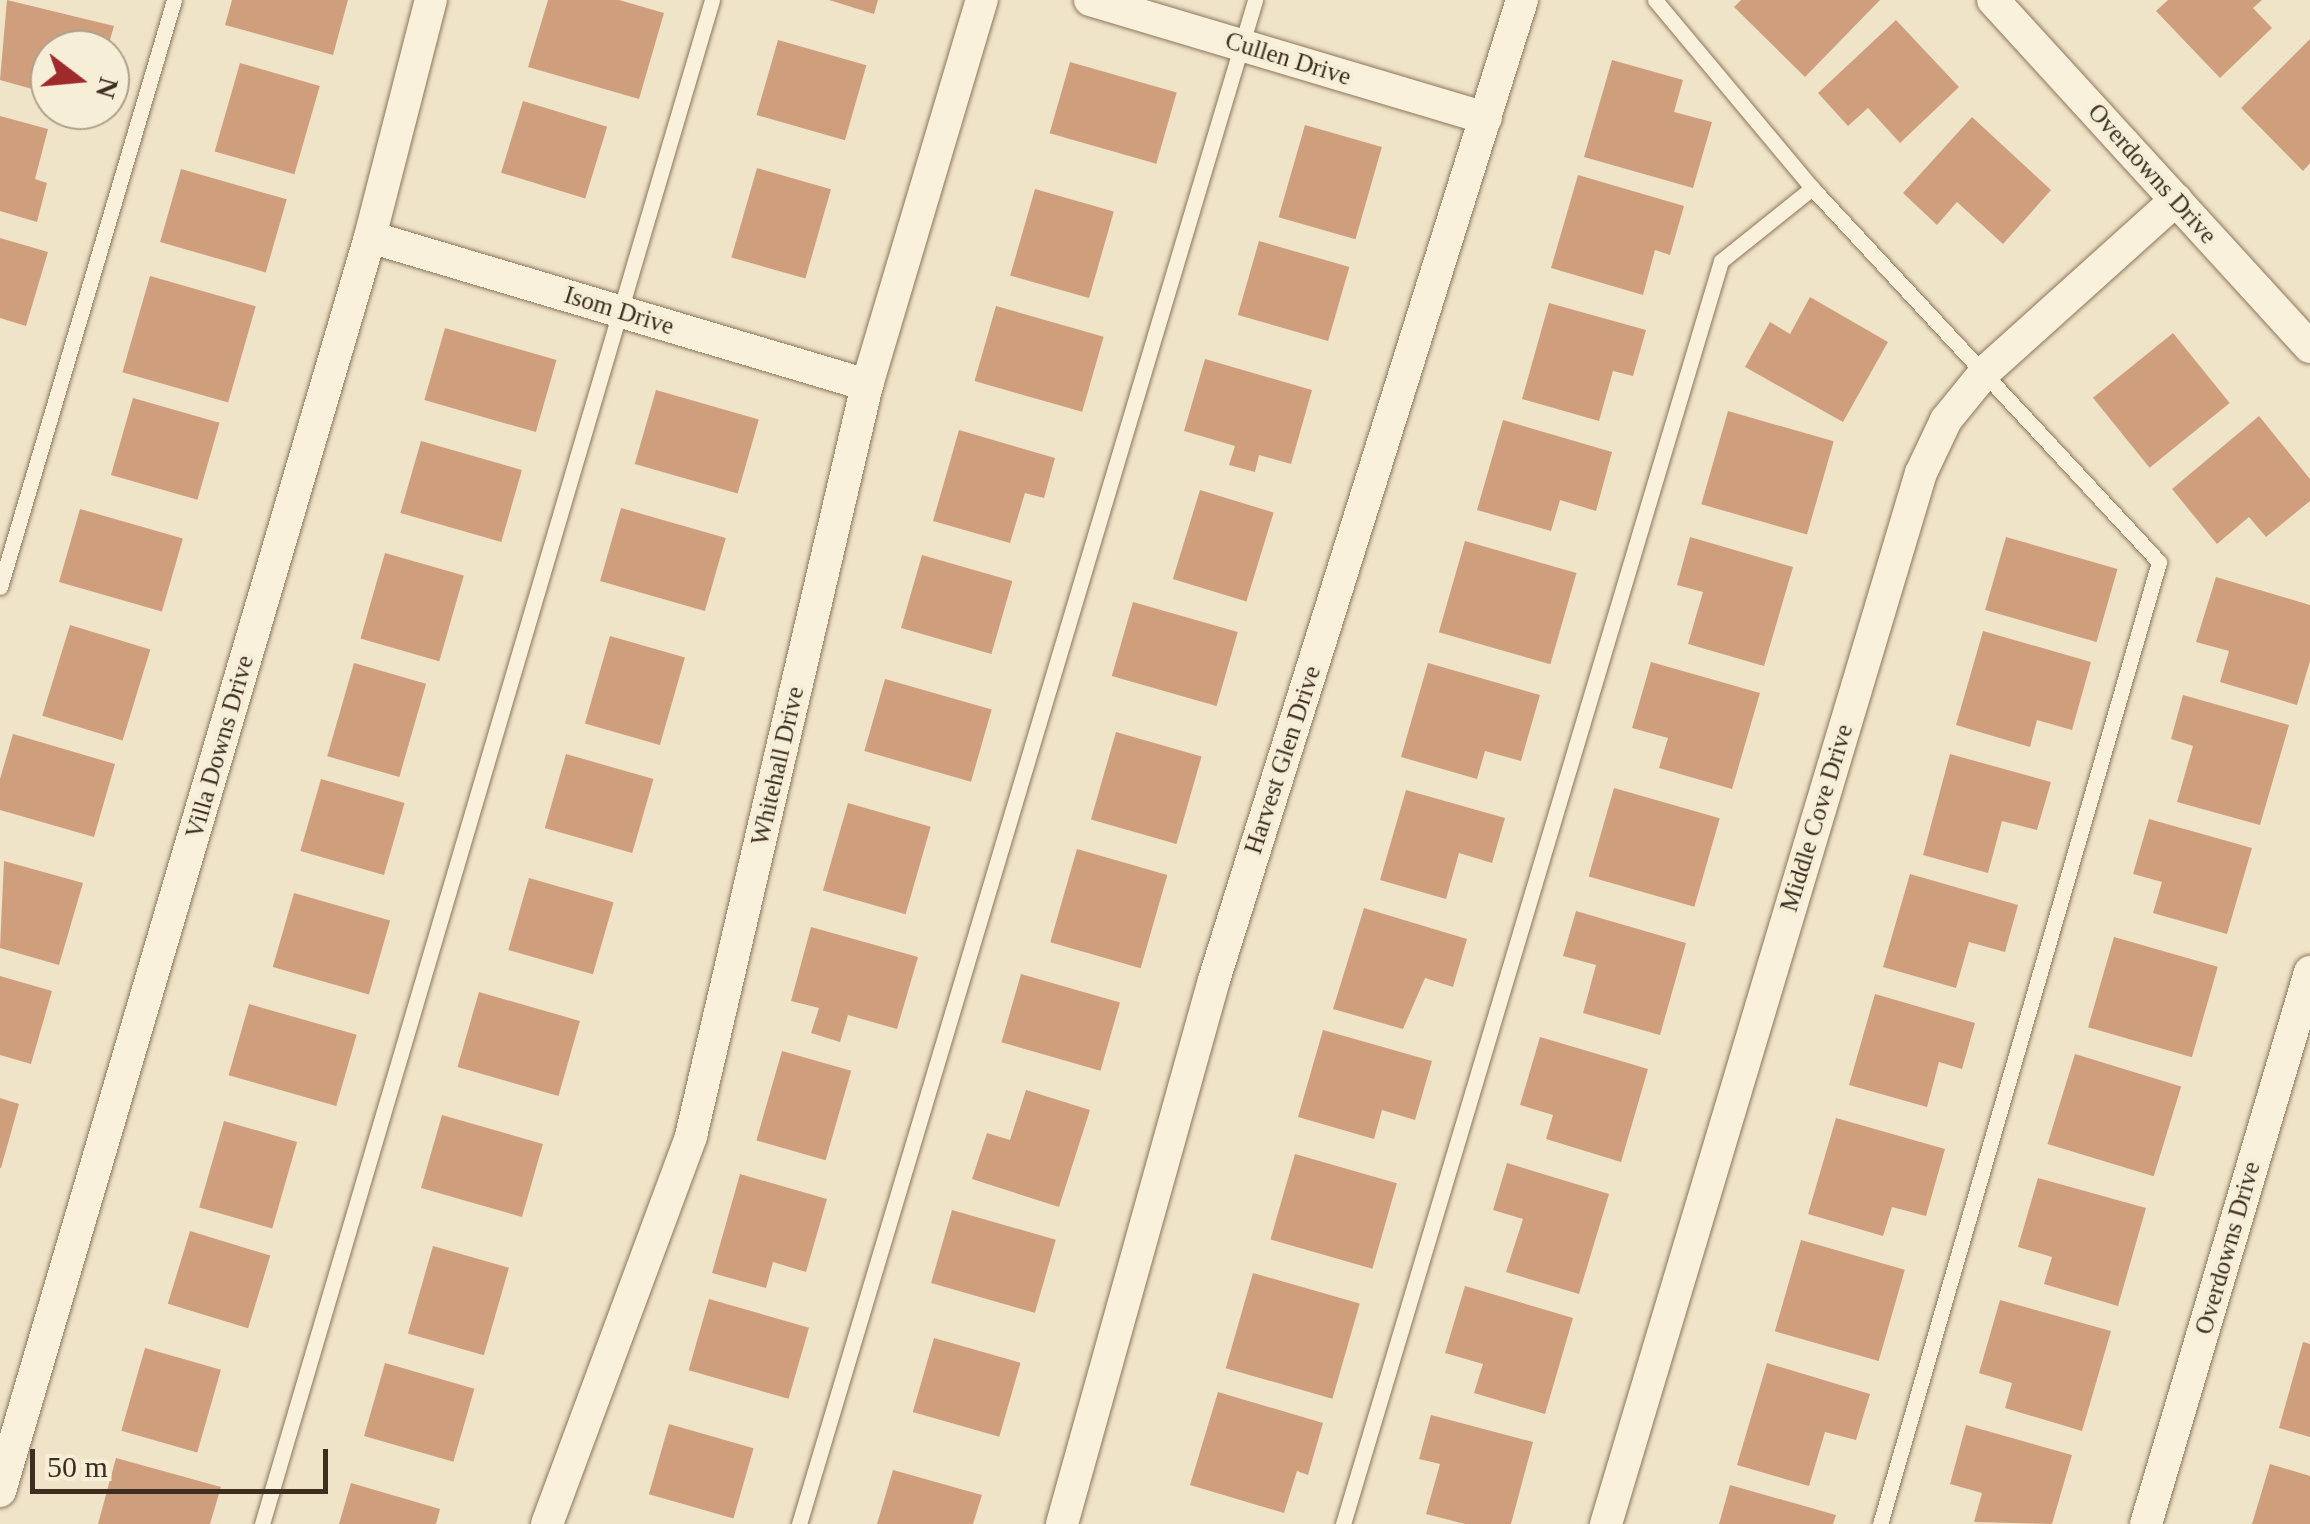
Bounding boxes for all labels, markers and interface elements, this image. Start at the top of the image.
street label: Cullen Drive [1222,26,1354,92]
north arrow [30,30,130,130]
text: N [90,74,125,102]
street label: Overdowns Drive [2081,98,2223,250]
street label: Isom Drive [561,280,677,342]
street label: Villa Downs Drive [180,652,260,842]
street label: Harvest Glen Drive [1238,662,1328,858]
street label: Whitehall Drive [745,684,811,848]
street label: Middle Cove Drive [1774,721,1860,915]
street label: Overdowns Drive [2189,1158,2267,1338]
scale bar [35,1429,332,1491]
text: 50 m [47,1450,108,1483]

